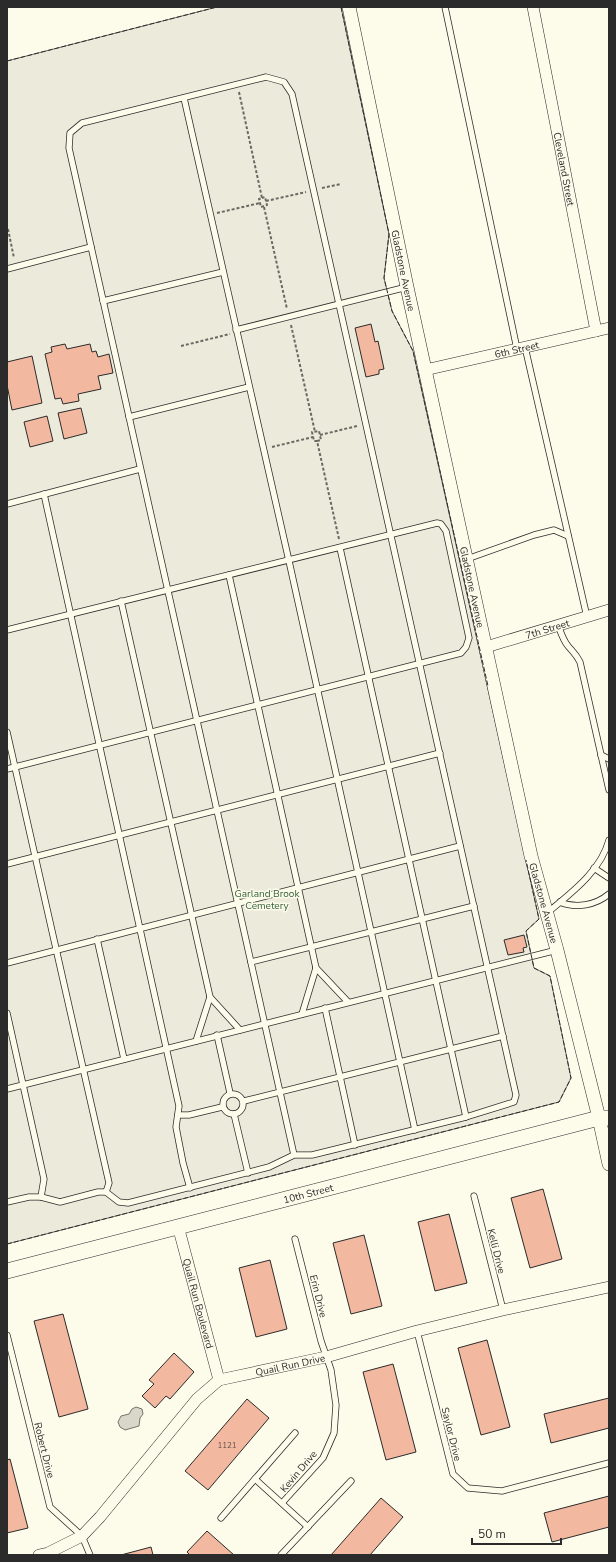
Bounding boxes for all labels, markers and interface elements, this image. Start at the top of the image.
street label: Cleveland Street [549,131,578,208]
street label: Gladstone Avenue [387,229,418,313]
street label: 6th Street [493,338,541,362]
street label: Gladstone Avenue [456,545,487,629]
street label: 7th Street [524,616,572,643]
street label: Gladstone Avenue [525,861,561,945]
park label: Garland Brook Cemetery [235,887,300,913]
street label: 10th Street [282,1181,335,1207]
street label: Kelli Drive [484,1227,508,1275]
street label: Quail Run Boulevard [179,1257,216,1350]
street label: Erin Drive [306,1273,330,1319]
street label: Quail Run Drive [254,1351,326,1380]
street label: Saylor Drive [438,1406,464,1463]
street label: Robert Drive [30,1421,58,1480]
house number: 1121 [217,1440,237,1451]
street label: Kevin Drive [277,1448,320,1496]
scale bar [472,1520,561,1546]
text: 50 m [478,1526,506,1542]

